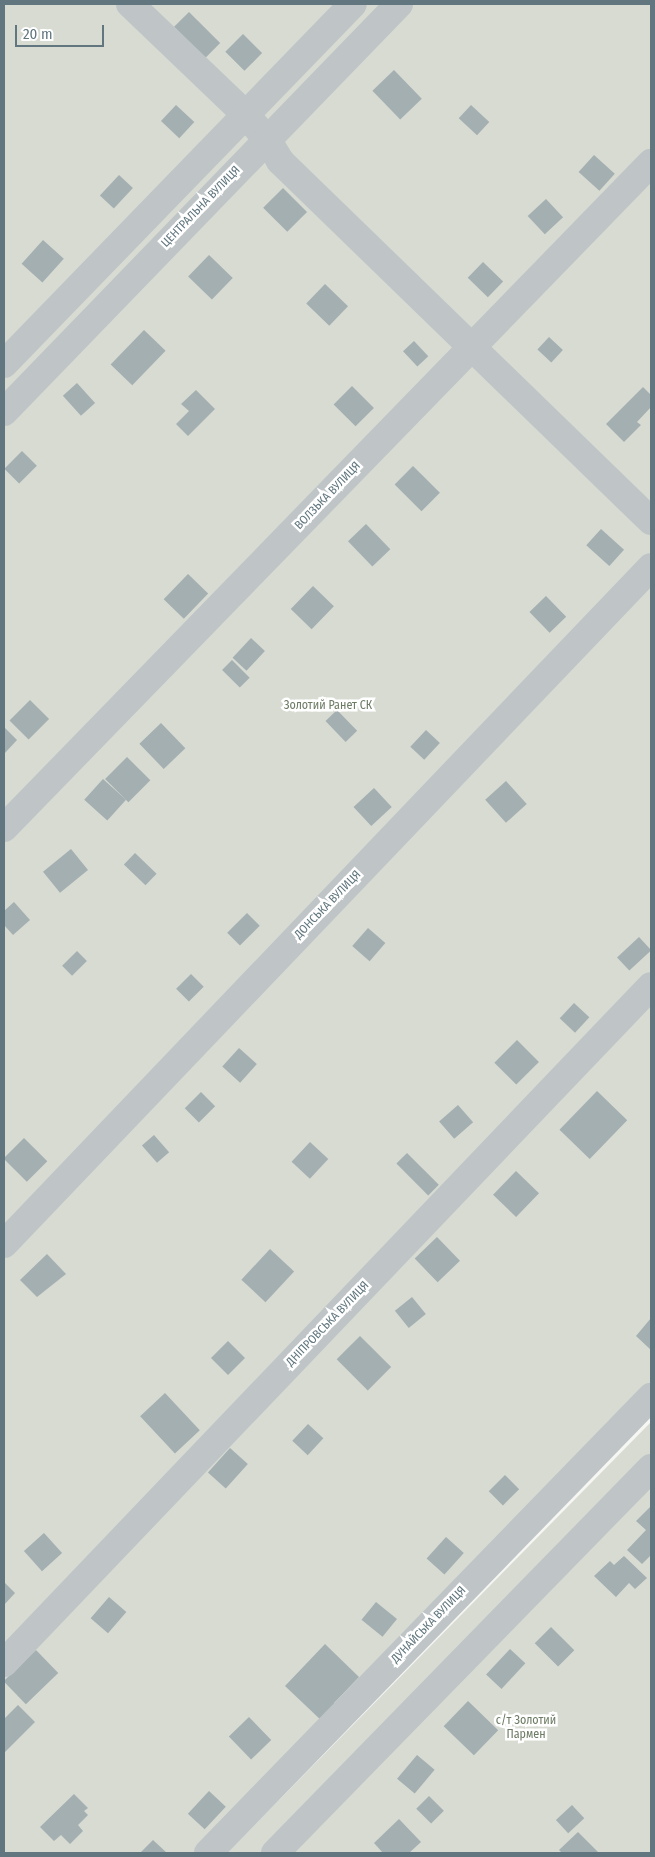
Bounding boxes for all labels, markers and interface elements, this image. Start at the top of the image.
scale bar [18,15,106,47]
text: 20 m [23,25,53,43]
street label: ЦЕНТРАЛЬНА ВУЛИЦЯ [159,163,243,251]
street label: ВОЛЗЬКА ВУЛИЦЯ [292,459,364,533]
park label: Золотий Ранет СК [284,699,372,713]
street label: ДОНСЬКА ВУЛИЦЯ [292,868,364,942]
street label: ДНІПРОВСЬКА ВУЛИЦЯ [284,1279,372,1369]
street label: ДУНАЙСЬКА ВУЛИЦЯ [389,1584,469,1666]
park label: с/т Золотий Пармен [496,1714,556,1742]

